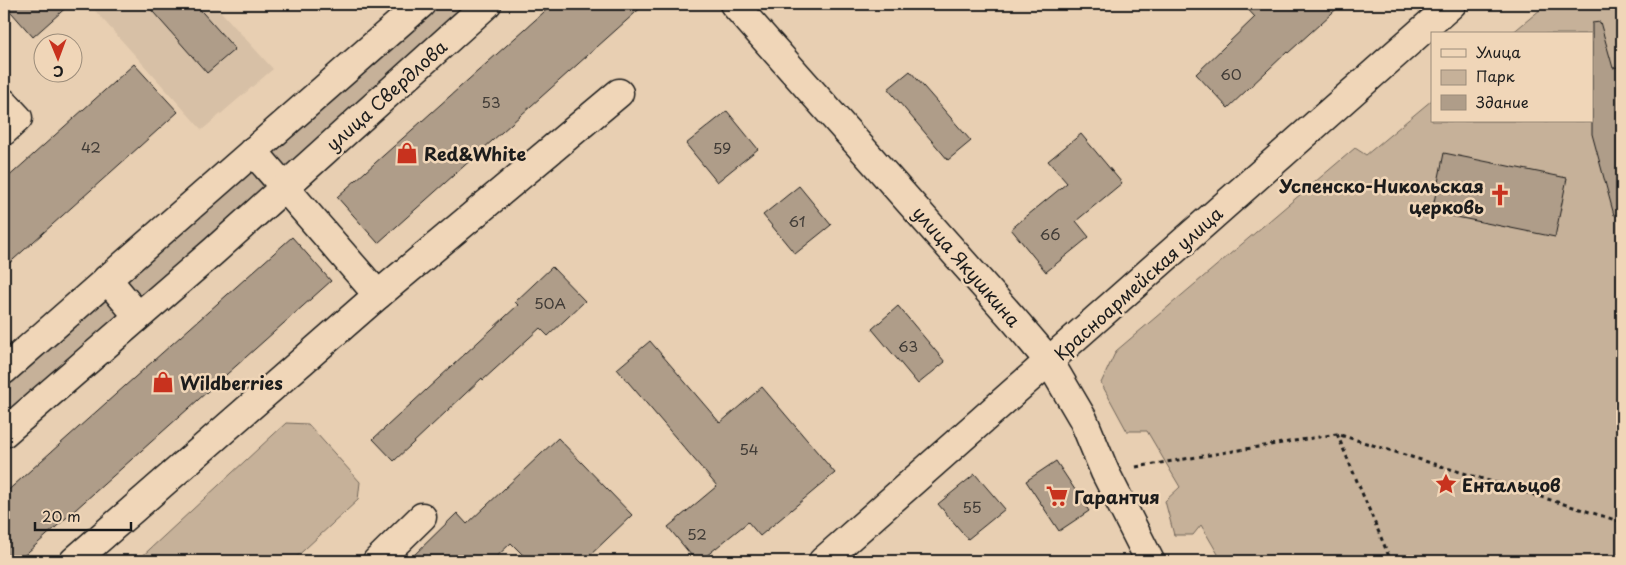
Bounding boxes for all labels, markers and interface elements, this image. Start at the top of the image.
north arrow [32,32,82,82]
legend [1431,32,1594,122]
street label: улица Свердлова [320,33,453,157]
text: Улица [1476,40,1521,63]
text: С [53,61,64,82]
house number: 60 [1220,62,1242,85]
text: Парк [1476,64,1515,87]
house number: 53 [481,90,501,113]
text: Здание [1476,90,1529,113]
house number: 42 [81,135,101,158]
house number: 59 [713,136,731,159]
shop icon: Red&White [394,140,420,166]
place label: Red&White [424,140,526,167]
place label: Успенско-Никольская церковь [1278,172,1484,220]
church icon: Успенско-Никольская церковь [1487,182,1513,208]
street label: Красноармейская улица [1048,199,1229,366]
street label: улица Якушкина [907,200,1028,333]
house number: 61 [789,209,805,232]
house number: 66 [1040,222,1060,245]
house number: 50А [534,291,566,314]
house number: 63 [898,334,918,357]
shop icon: Wildberries [150,369,176,395]
place label: Wildberries [180,369,283,396]
house number: 54 [739,437,759,460]
place icon: Ентальцов [1433,471,1459,497]
place label: Ентальцов [1462,471,1561,498]
supermarket icon: Гарантия [1044,483,1070,509]
place label: Гарантия [1074,483,1160,510]
house number: 55 [962,495,982,518]
scale bar [35,500,131,532]
text: 20 m [42,504,81,527]
house number: 52 [687,522,707,545]

